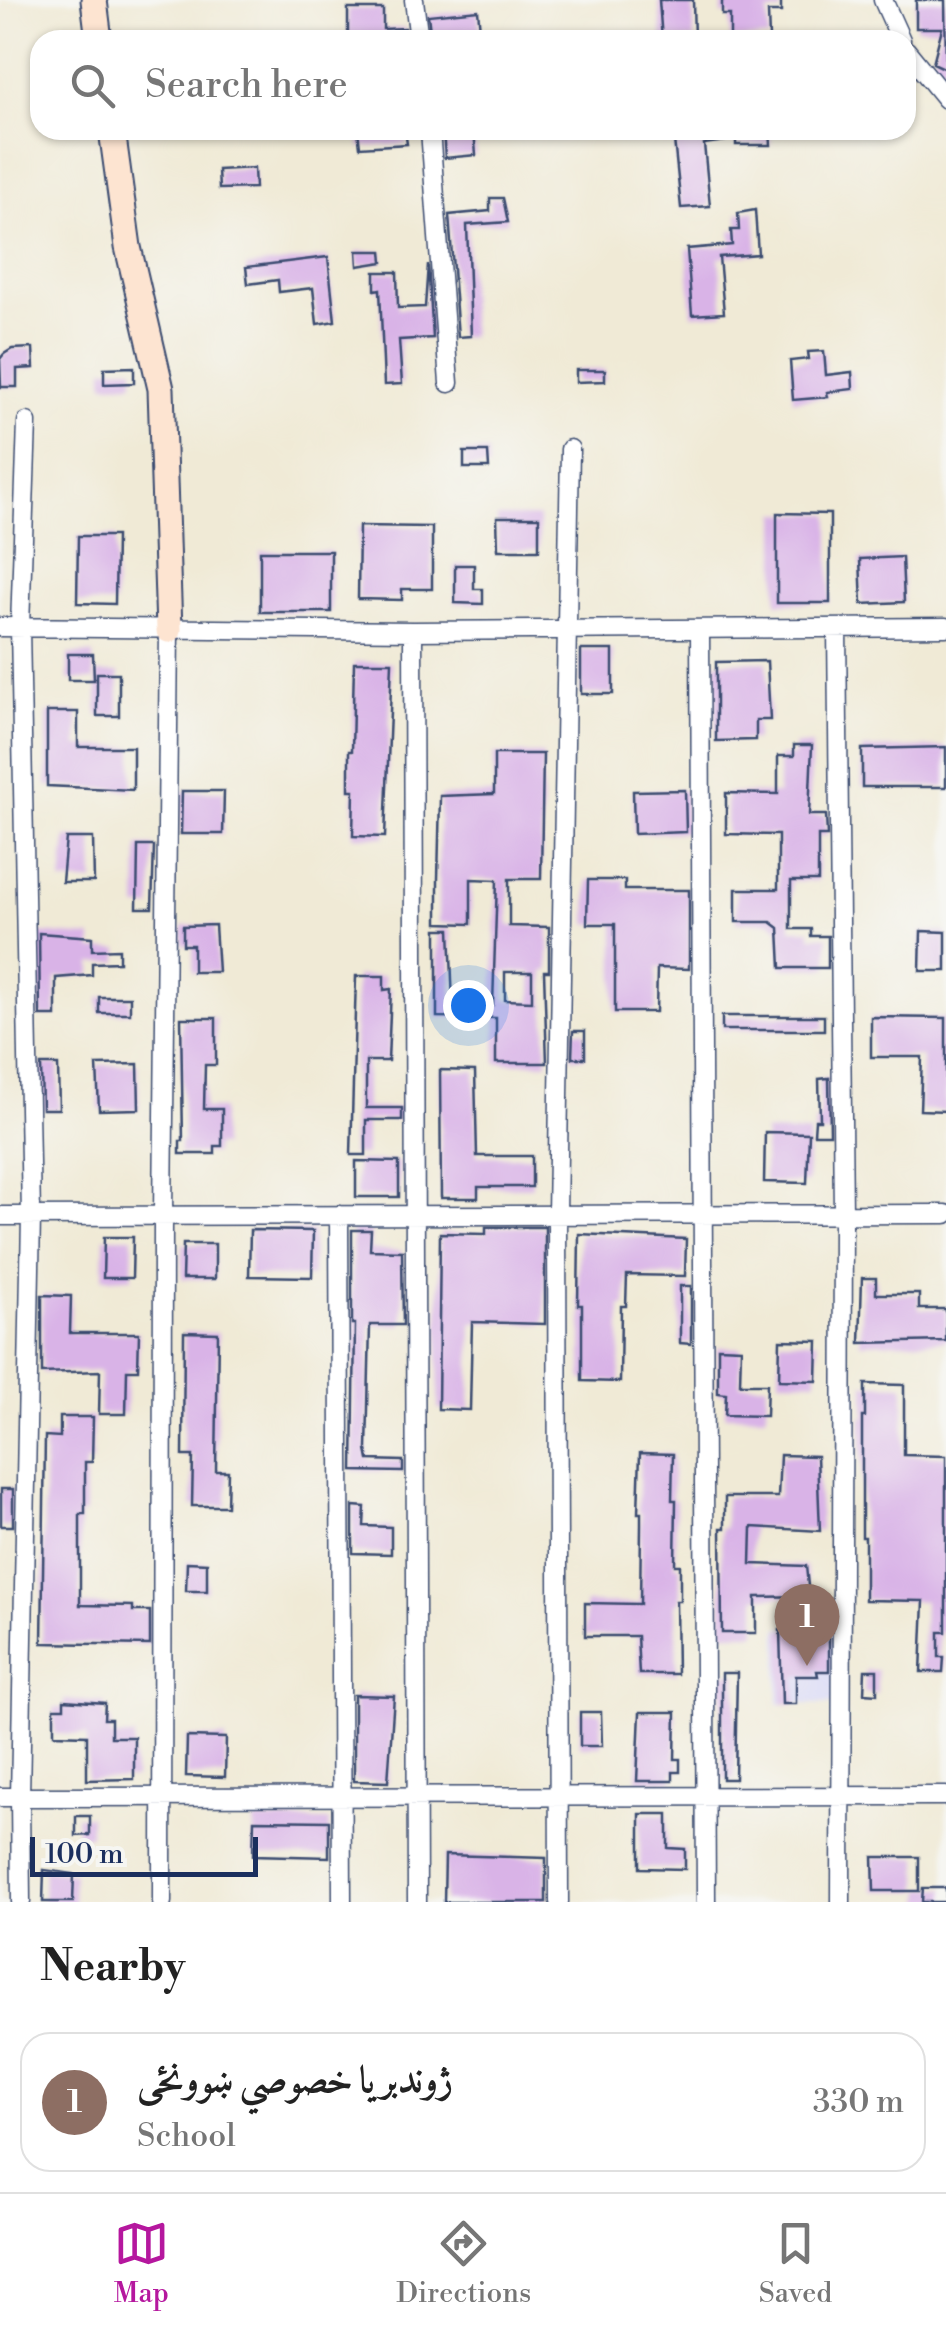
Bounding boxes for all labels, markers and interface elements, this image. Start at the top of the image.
search box [30,30,916,140]
icon: search [65,58,120,113]
text: Search here [145,62,348,109]
your location [443,980,494,1031]
pin: 1 [774,1584,840,1666]
scale bar [30,1832,258,1876]
text: 100 m [45,1837,124,1872]
text: Nearby [40,1941,185,1994]
text: ژوندبریا خصوصي ښوونځی [137,2057,453,2104]
text: 1 [67,2082,82,2122]
text: 330 m [813,2082,904,2122]
text: School [137,2116,236,2156]
tab: Map [114,2216,169,2311]
tab: Directions [396,2216,531,2311]
tab: Saved [759,2216,832,2311]

